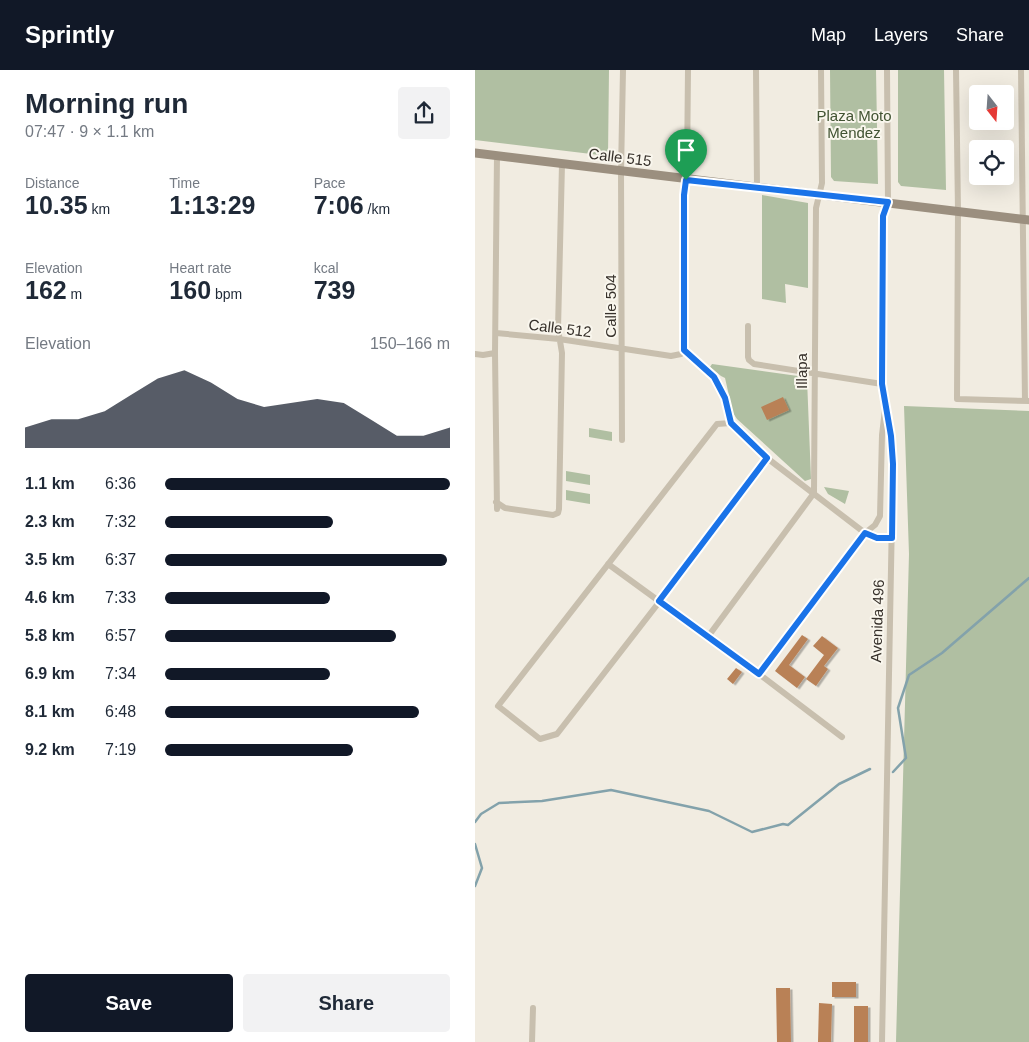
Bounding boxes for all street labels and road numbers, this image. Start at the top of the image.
street label: Calle 515 [588,145,652,169]
street label: Calle 504 [602,274,619,338]
street label: Calle 512 [528,316,592,340]
street label: Illapa [793,352,810,389]
street label: Avenida 496 [867,579,887,663]

